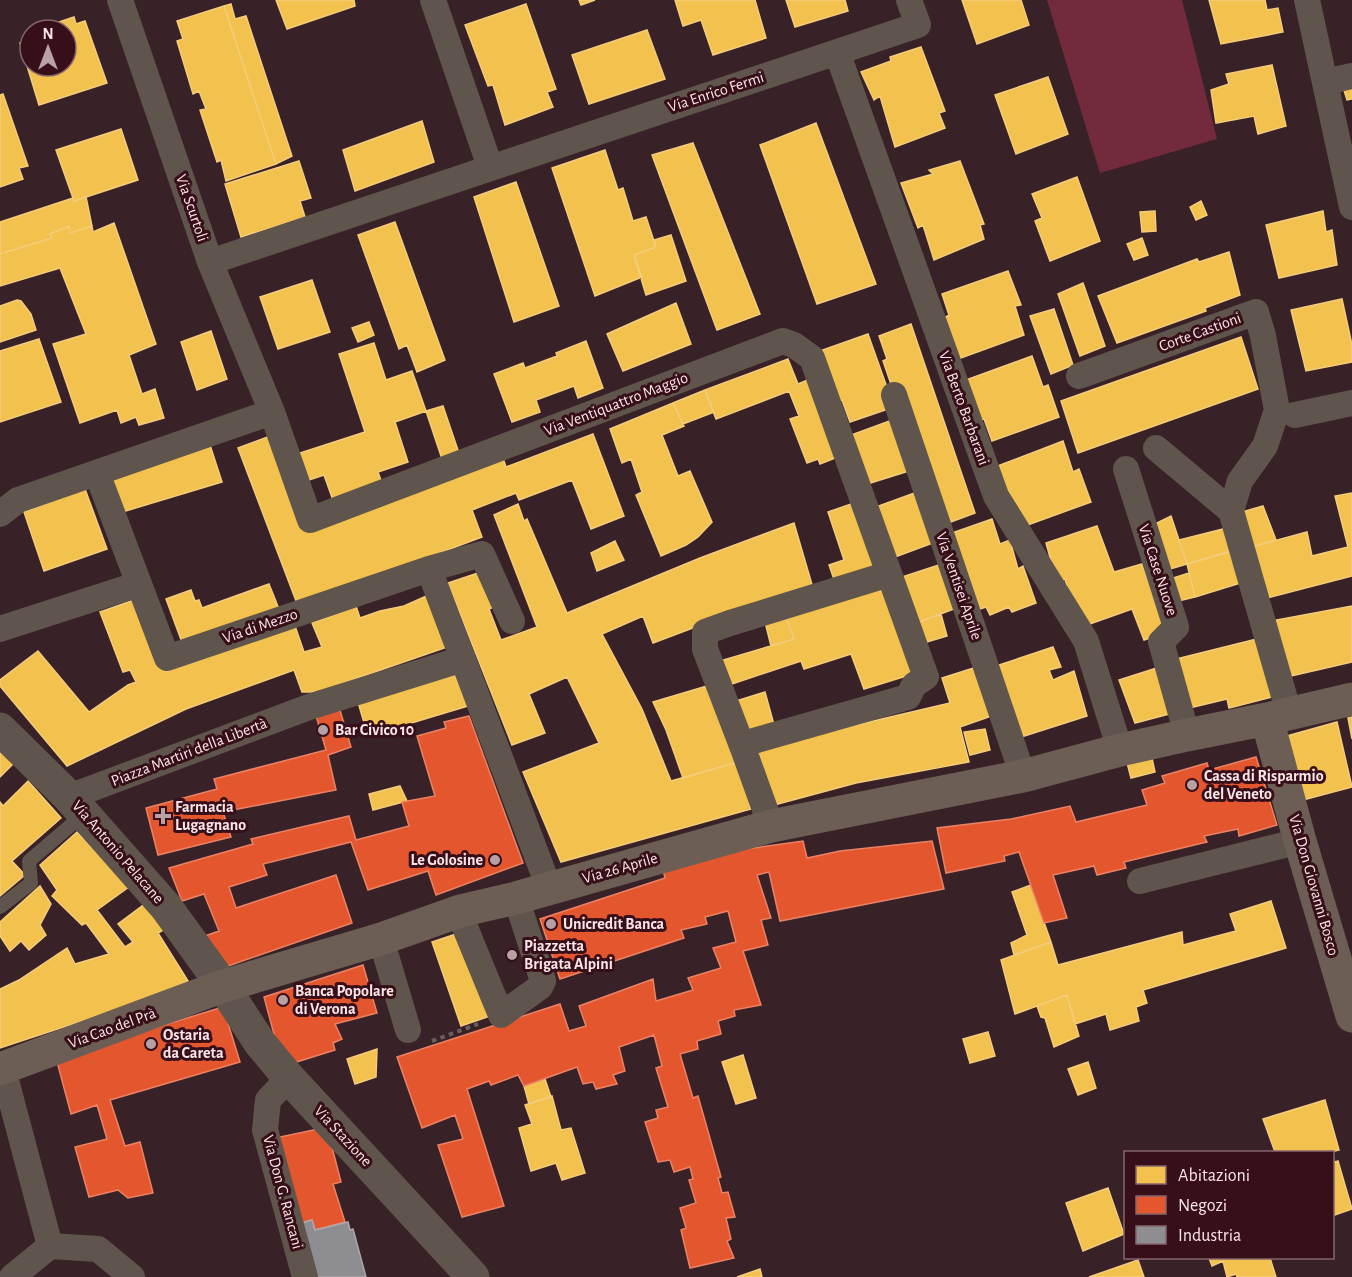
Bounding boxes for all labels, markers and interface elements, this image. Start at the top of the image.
north arrow [18,18,78,78]
text: N [42,26,54,42]
street label: Via Enrico Fermi [666,69,766,115]
street label: Via Scurtoli [173,172,211,244]
street label: Corte Castioni [1157,310,1243,354]
street label: Via Berto Barbarani [936,349,992,467]
street label: Via Ventiquattro Maggio [542,369,690,439]
street label: Via Case Nuove [1136,522,1180,618]
street label: Via Ventisei Aprile [933,530,985,642]
street label: Via di Mezzo [220,606,300,646]
street label: Piazza Martiri della Libertà [109,715,269,789]
place label: Bar Civico 10 [335,722,414,738]
marker: Bar Civico 10 [316,723,330,737]
place label: Cassa di Risparmio del Veneto [1204,768,1324,802]
marker: Cassa di Risparmio del Veneto [1185,778,1199,792]
street label: Via Antonio Pelacane [69,797,167,907]
place label: Farmacia Lugagnano [175,799,246,833]
marker: Farmacia Lugagnano [156,809,170,823]
street label: Via Don Giovanni Bosco [1286,813,1342,957]
street label: Via 26 Aprile [580,850,660,886]
place label: Le Golosine [411,852,483,868]
marker: Le Golosine [488,853,502,867]
place label: Unicredit Banca [563,916,665,932]
marker: Unicredit Banca [544,917,558,931]
place label: Piazzetta Brigata Alpini [524,938,613,972]
marker: Piazzetta Brigata Alpini [505,948,519,962]
place label: Banca Popolare di Verona [295,983,394,1017]
marker: Banca Popolare di Verona [276,993,290,1007]
street label: Via Cao del Prà [66,1005,158,1051]
place label: Ostaria da Careta [163,1027,224,1061]
marker: Ostaria da Careta [144,1037,158,1051]
street label: Via Stazione [311,1102,375,1170]
street label: Via Don G. Rancani [260,1133,306,1251]
legend [1124,1151,1334,1259]
text: Abitazioni [1178,1167,1250,1185]
text: Negozi [1178,1197,1227,1215]
text: Industria [1178,1227,1241,1245]

